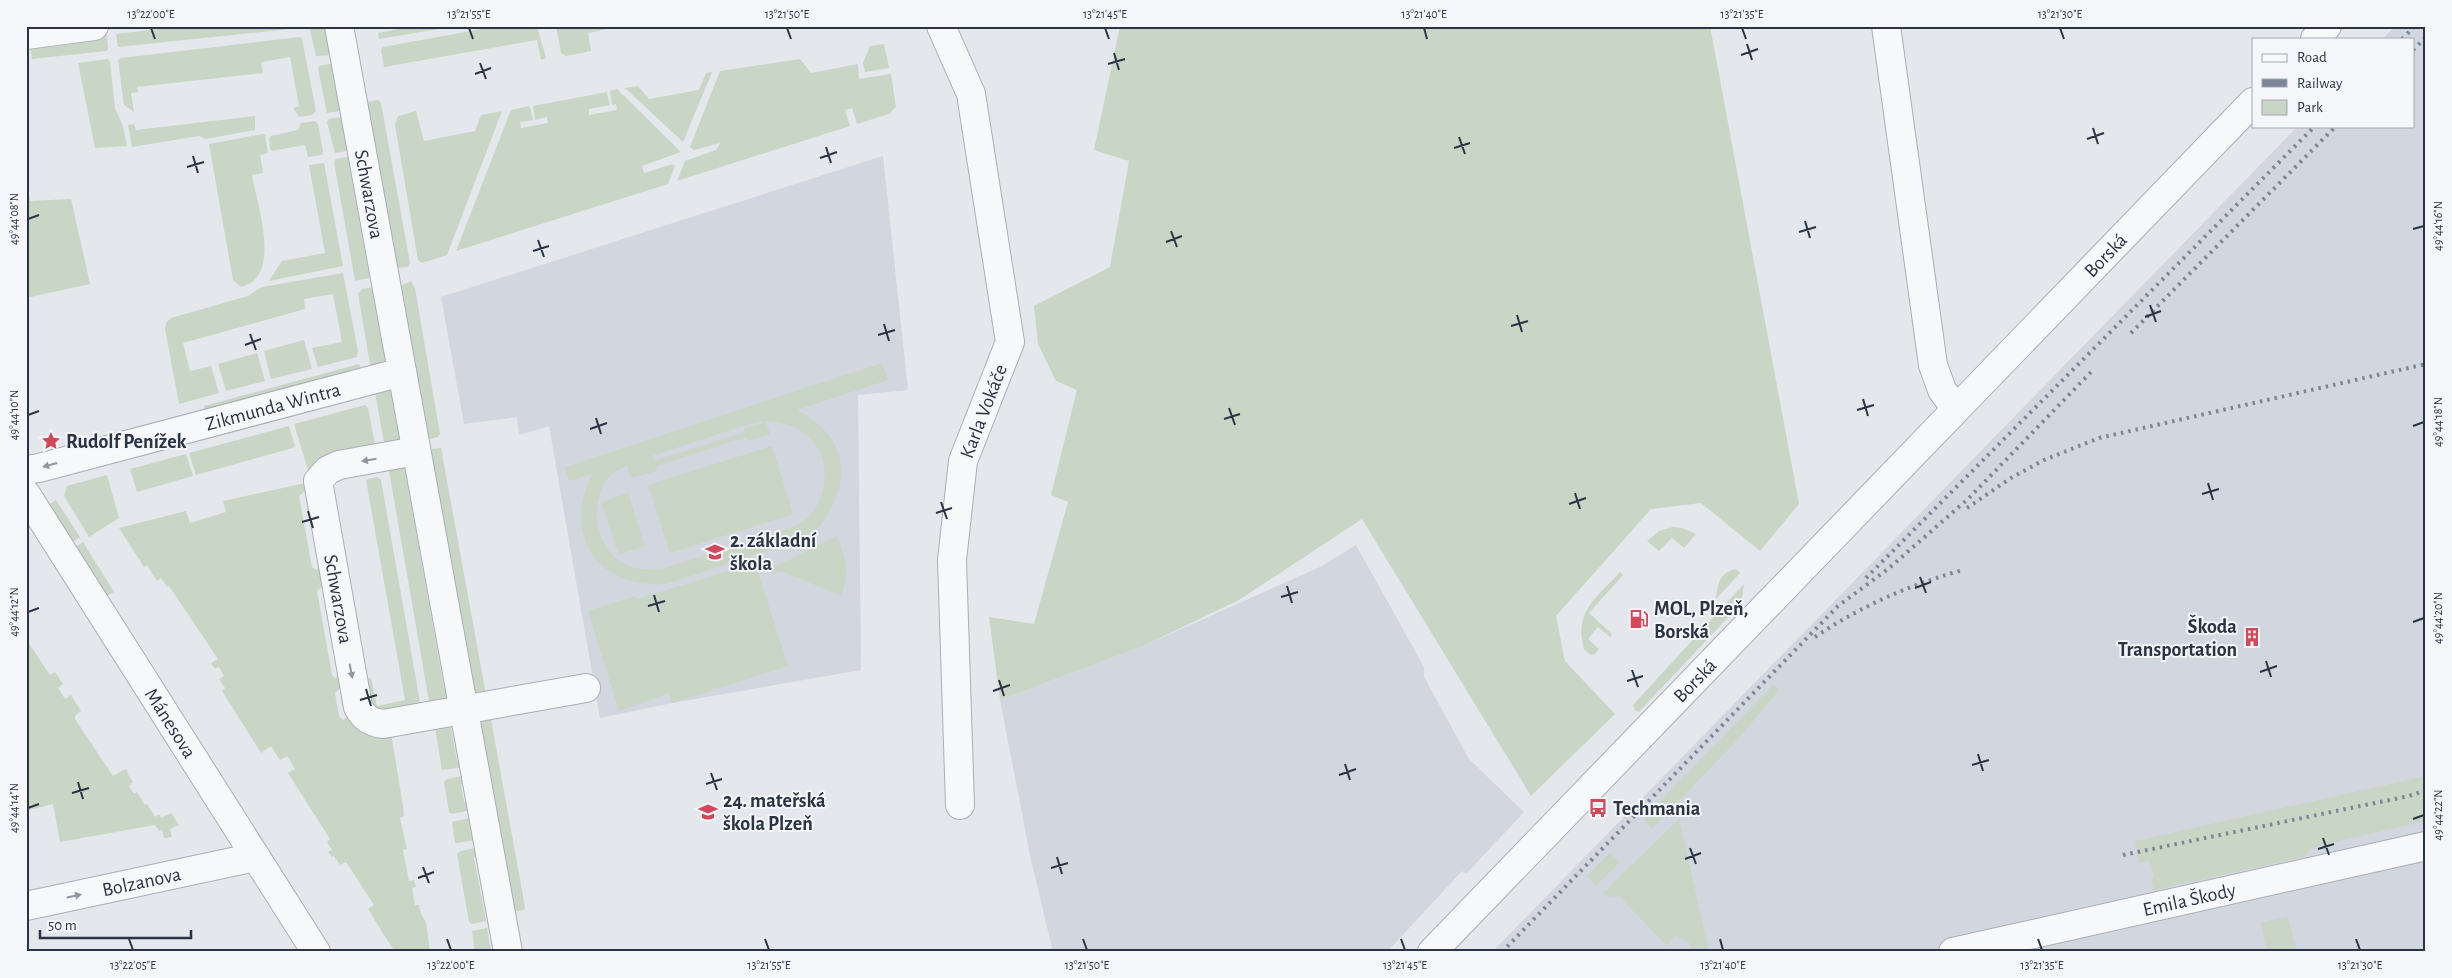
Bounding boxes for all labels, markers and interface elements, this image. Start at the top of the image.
text: 13°22'00"E [127,8,175,20]
text: 13°21'55"E [447,8,491,20]
text: 13°21'50"E [765,8,810,20]
text: 13°21'45"E [1083,8,1127,20]
text: 13°21'40"E [1401,8,1447,20]
text: 13°21'35"E [1720,8,1764,20]
text: 13°21'30"E [2038,8,2083,20]
legend [2252,38,2414,128]
text: Road [2297,50,2327,65]
text: Railway [2297,76,2343,91]
text: Park [2297,100,2323,115]
street label: Schwarzova [351,148,387,241]
text: 49°44'08"N [8,193,20,245]
text: 49°44'16"N [2432,201,2444,251]
street label: Borská [2081,230,2131,281]
street label: Karla Vokáče [957,362,1011,461]
street label: Zikmunda Wintra [203,380,343,435]
text: 49°44'10"N [8,390,20,440]
text: 49°44'18"N [2432,397,2444,447]
place icon: Rudolf Penížek [40,430,62,452]
place label: Rudolf Penížek [66,432,187,452]
one-way arrow [361,456,376,464]
one-way arrow [43,461,58,469]
place label: 2. základní škola [730,531,817,574]
school or university icon: 2. základní škola [704,541,726,563]
street label: Schwarzova [320,553,356,645]
text: 49°44'12"N [8,587,20,637]
text: 49°44'20"N [2432,592,2444,644]
place label: MOL, Plzeň, Borská [1654,599,1748,642]
fuel station icon: MOL, Plzeň, Borská [1628,608,1650,630]
place label: Škoda Transportation [2118,614,2237,660]
building icon: Škoda Transportation [2241,626,2263,648]
street label: Borská [1670,655,1721,706]
one-way arrow [347,664,355,679]
street label: Mánesova [141,685,200,762]
text: 49°44'14"N [8,783,20,833]
text: 49°44'22"N [2432,790,2444,840]
place label: 24. mateřská škola Plzeň [723,791,826,834]
bus stop icon: Techmania [1587,797,1609,819]
place label: Techmania [1613,799,1701,819]
school or university icon: 24. mateřská škola Plzeň [697,801,719,823]
street label: Bolzanova [100,864,183,900]
street label: Emila Škody [2141,880,2238,920]
one-way arrow [66,892,81,900]
scale bar [40,908,191,940]
text: 50 m [48,918,77,933]
text: 13°22'05"E [110,959,156,971]
text: 13°22'00"E [427,959,475,971]
text: 13°21'55"E [747,959,791,971]
text: 13°21'50"E [1065,959,1110,971]
text: 13°21'45"E [1383,959,1427,971]
text: 13°21'40"E [1700,959,1746,971]
text: 13°21'35"E [2020,959,2064,971]
text: 13°21'30"E [2338,959,2383,971]

